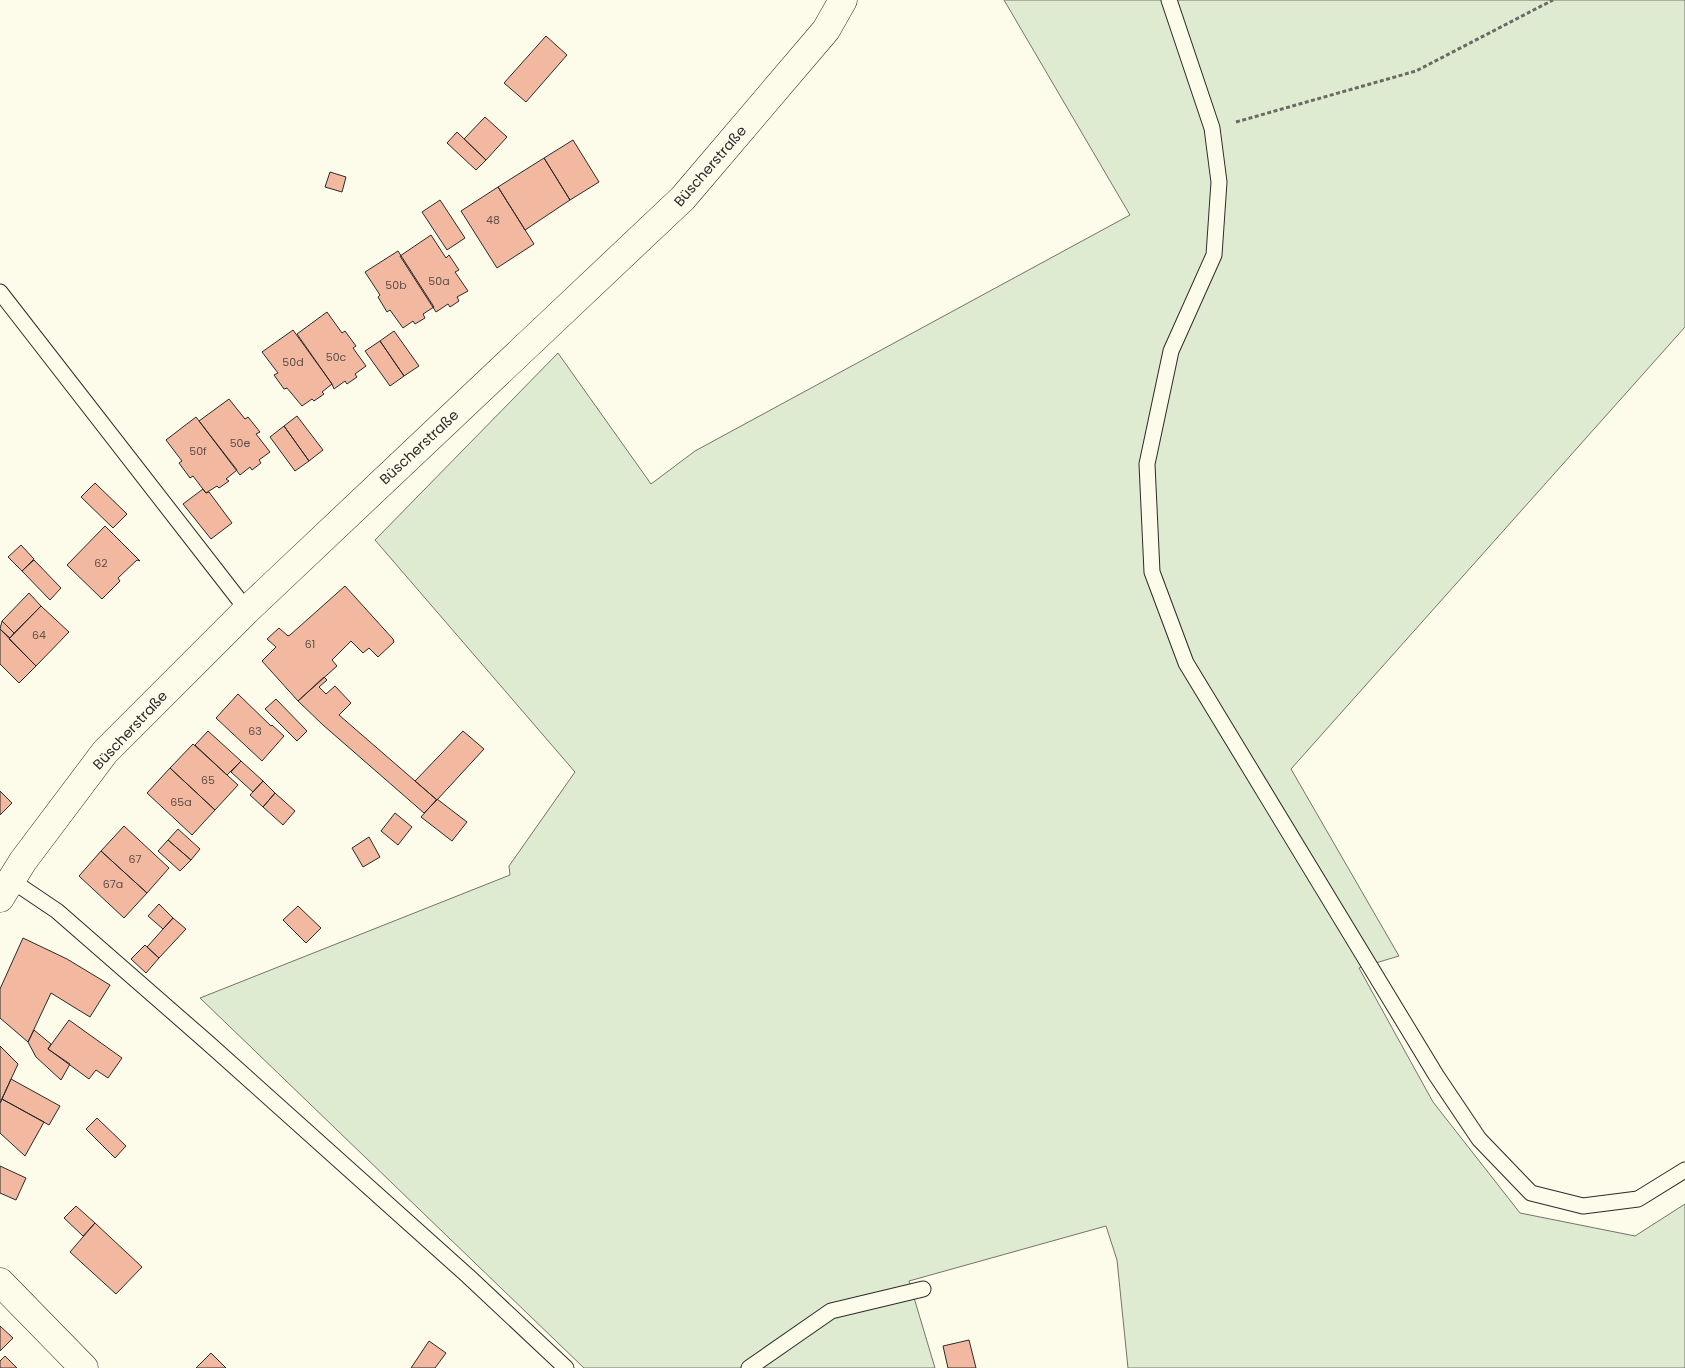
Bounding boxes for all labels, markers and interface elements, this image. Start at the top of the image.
street label: Büscherstraße [669,121,751,211]
house number: 48 [486,212,500,228]
house number: 50a [428,273,450,289]
house number: 50b [385,277,407,293]
house number: 50c [326,349,347,365]
house number: 50d [282,354,304,370]
street label: Büscherstraße [375,405,463,489]
house number: 50e [230,435,250,451]
house number: 50f [189,443,207,459]
house number: 62 [94,555,108,571]
house number: 64 [32,627,46,643]
house number: 61 [305,636,315,652]
street label: Büscherstraße [88,686,172,774]
house number: 63 [248,723,262,739]
house number: 65 [201,772,215,788]
house number: 65a [170,794,192,810]
house number: 67 [129,851,142,867]
house number: 67a [103,876,123,892]

